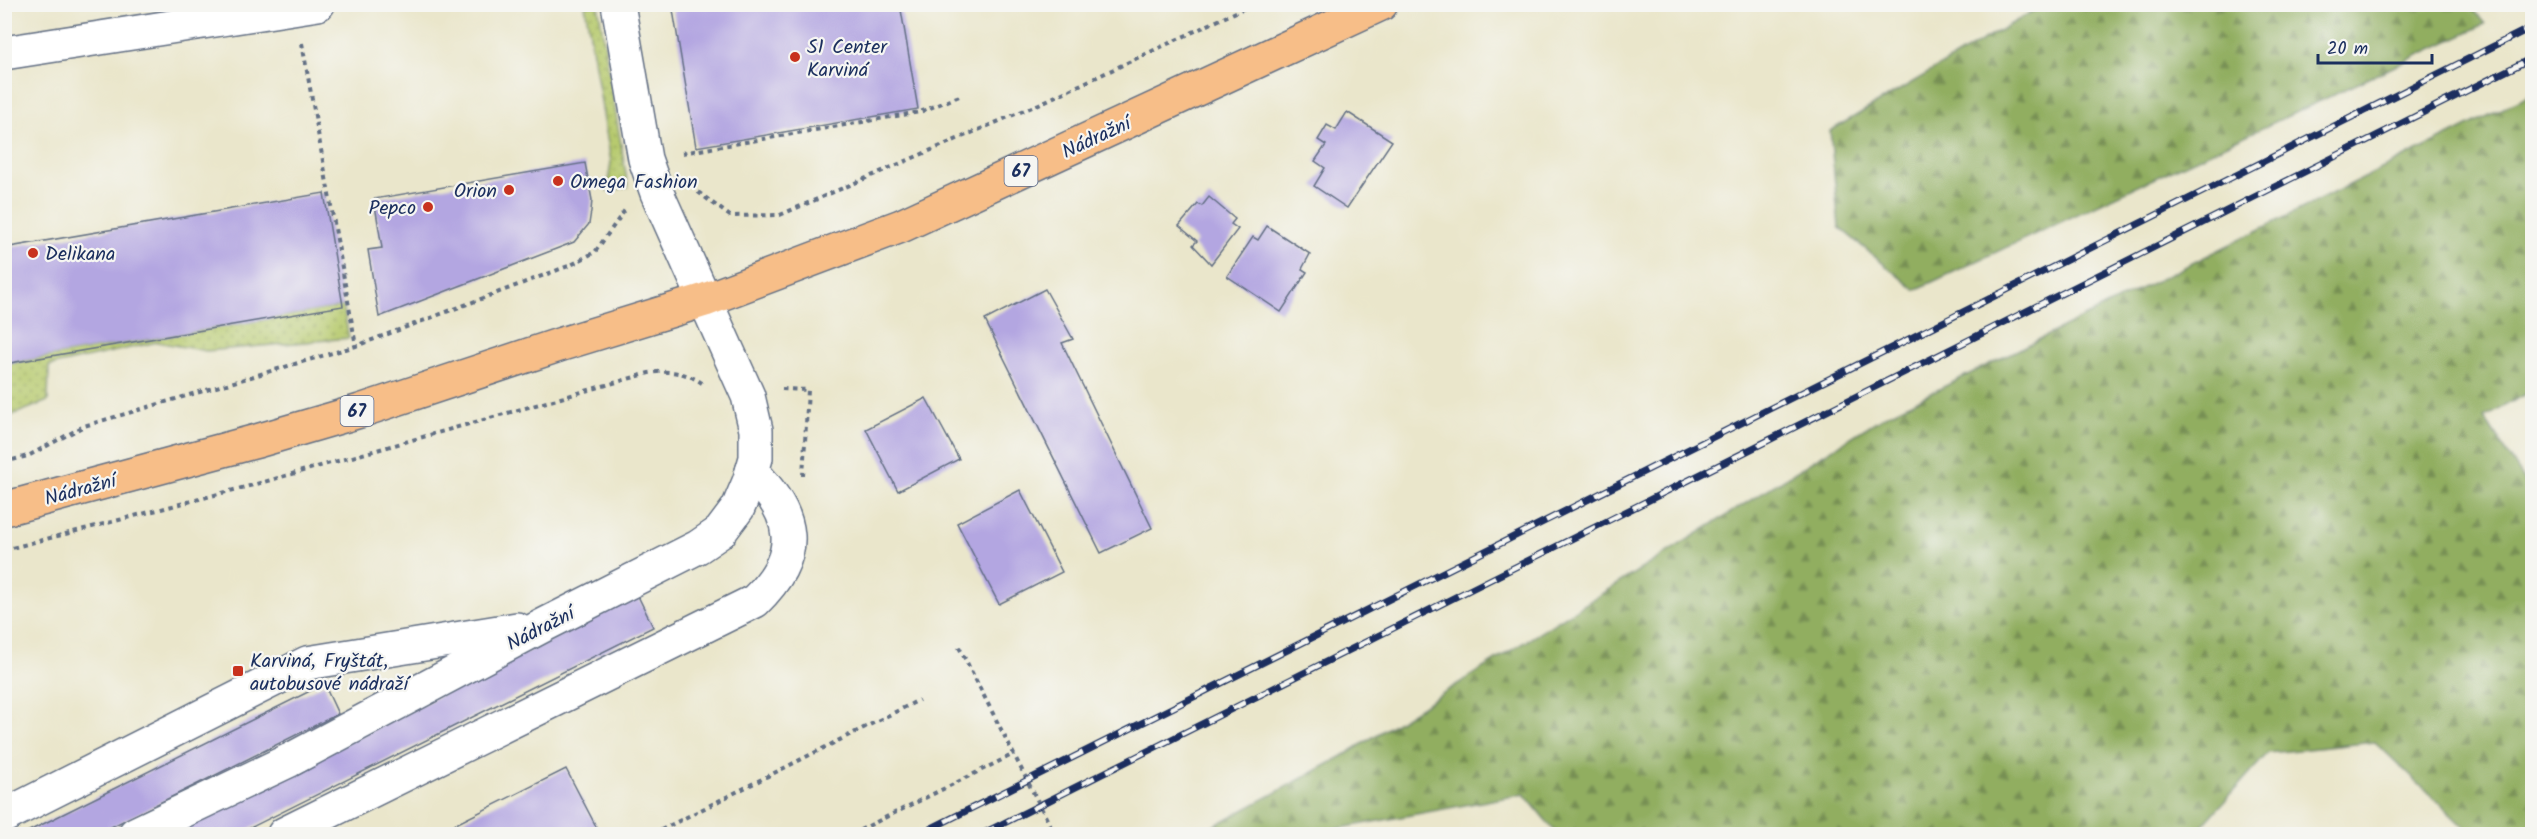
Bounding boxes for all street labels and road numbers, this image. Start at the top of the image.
street label: Nádražní [1057,108,1140,169]
road number: 67 [1004,156,1038,186]
road number: 67 [340,396,374,426]
street label: Nádražní [41,465,123,516]
street label: Nádražní [501,597,584,661]

